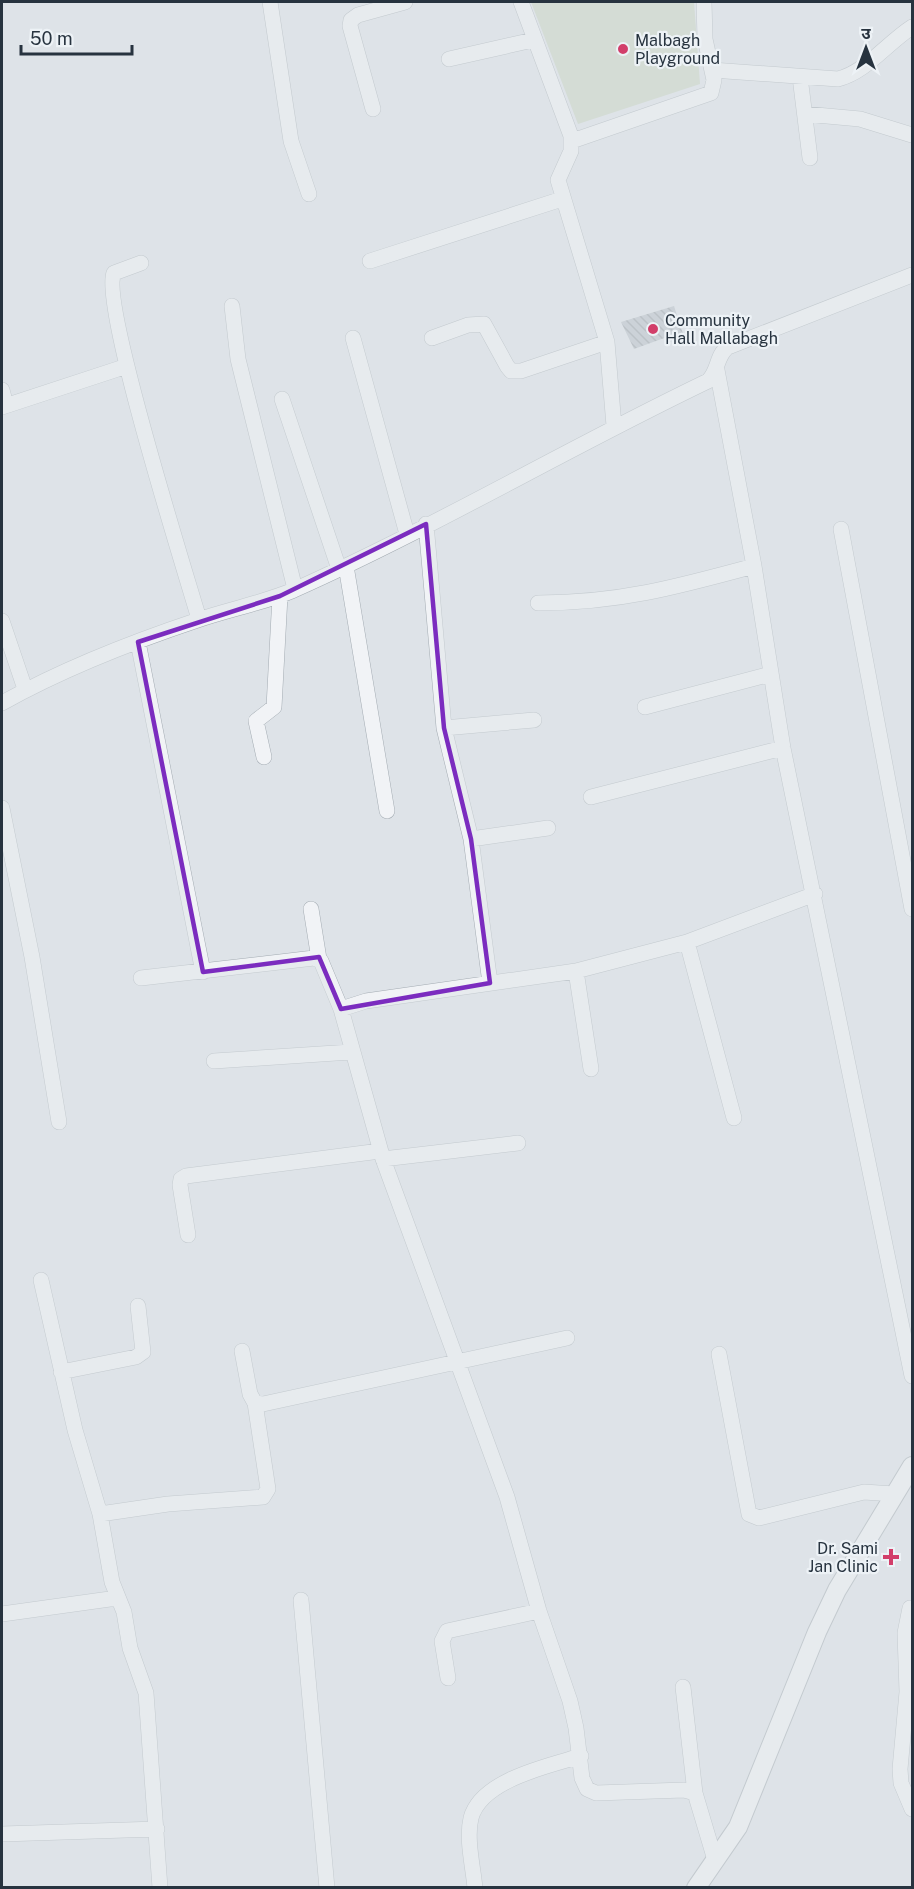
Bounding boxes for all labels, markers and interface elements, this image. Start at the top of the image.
scale bar [21,18,132,56]
north arrow [836,18,896,78]
text: उ [861,24,871,43]
text: 50 m [30,28,73,49]
place label: Malbagh Playground [635,31,720,68]
marker: Malbagh Playground [616,42,630,56]
place label: Community Hall Mallabagh [665,311,778,348]
marker: Community Hall Mallabagh [646,322,660,336]
place label: Dr. Sami Jan Clinic [808,1539,878,1576]
marker: Dr. Sami Jan Clinic [882,1548,900,1566]

